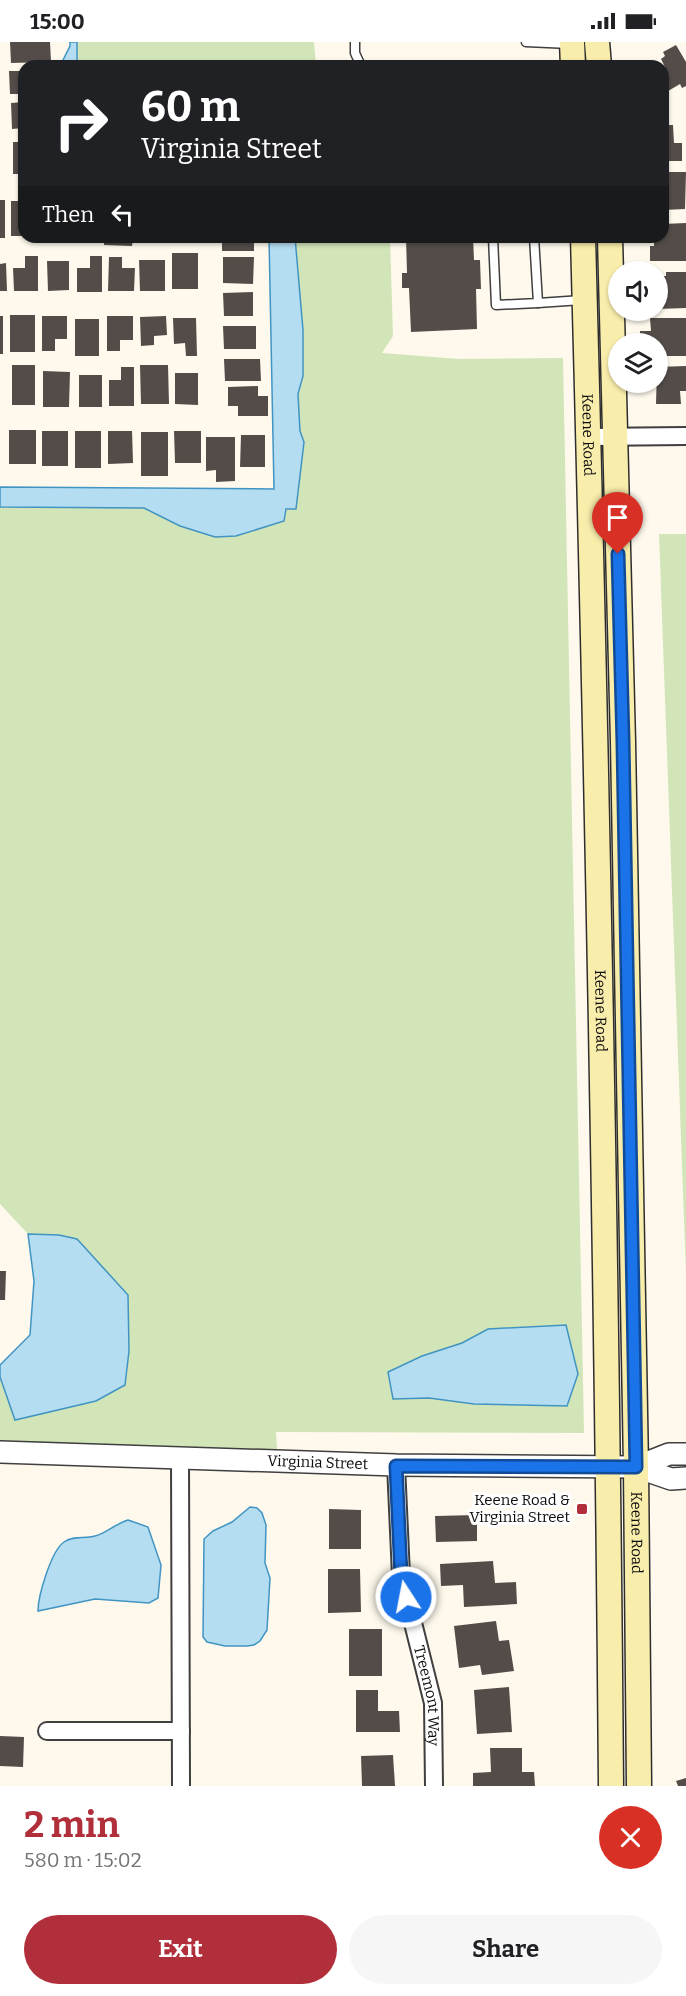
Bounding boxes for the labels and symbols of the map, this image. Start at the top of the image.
street label: Keene Road [578,393,598,476]
pin [592,492,643,554]
street label: Keene Road [591,969,610,1052]
street label: Virginia Street [267,1452,369,1473]
place label: Keene Road & Virginia Street [470,1491,571,1526]
street label: Keene Road [627,1491,646,1574]
marker: Keene Road & Virginia Street [575,1502,589,1516]
position arrow [374,1565,438,1629]
street label: Treemont Way [410,1644,443,1746]

